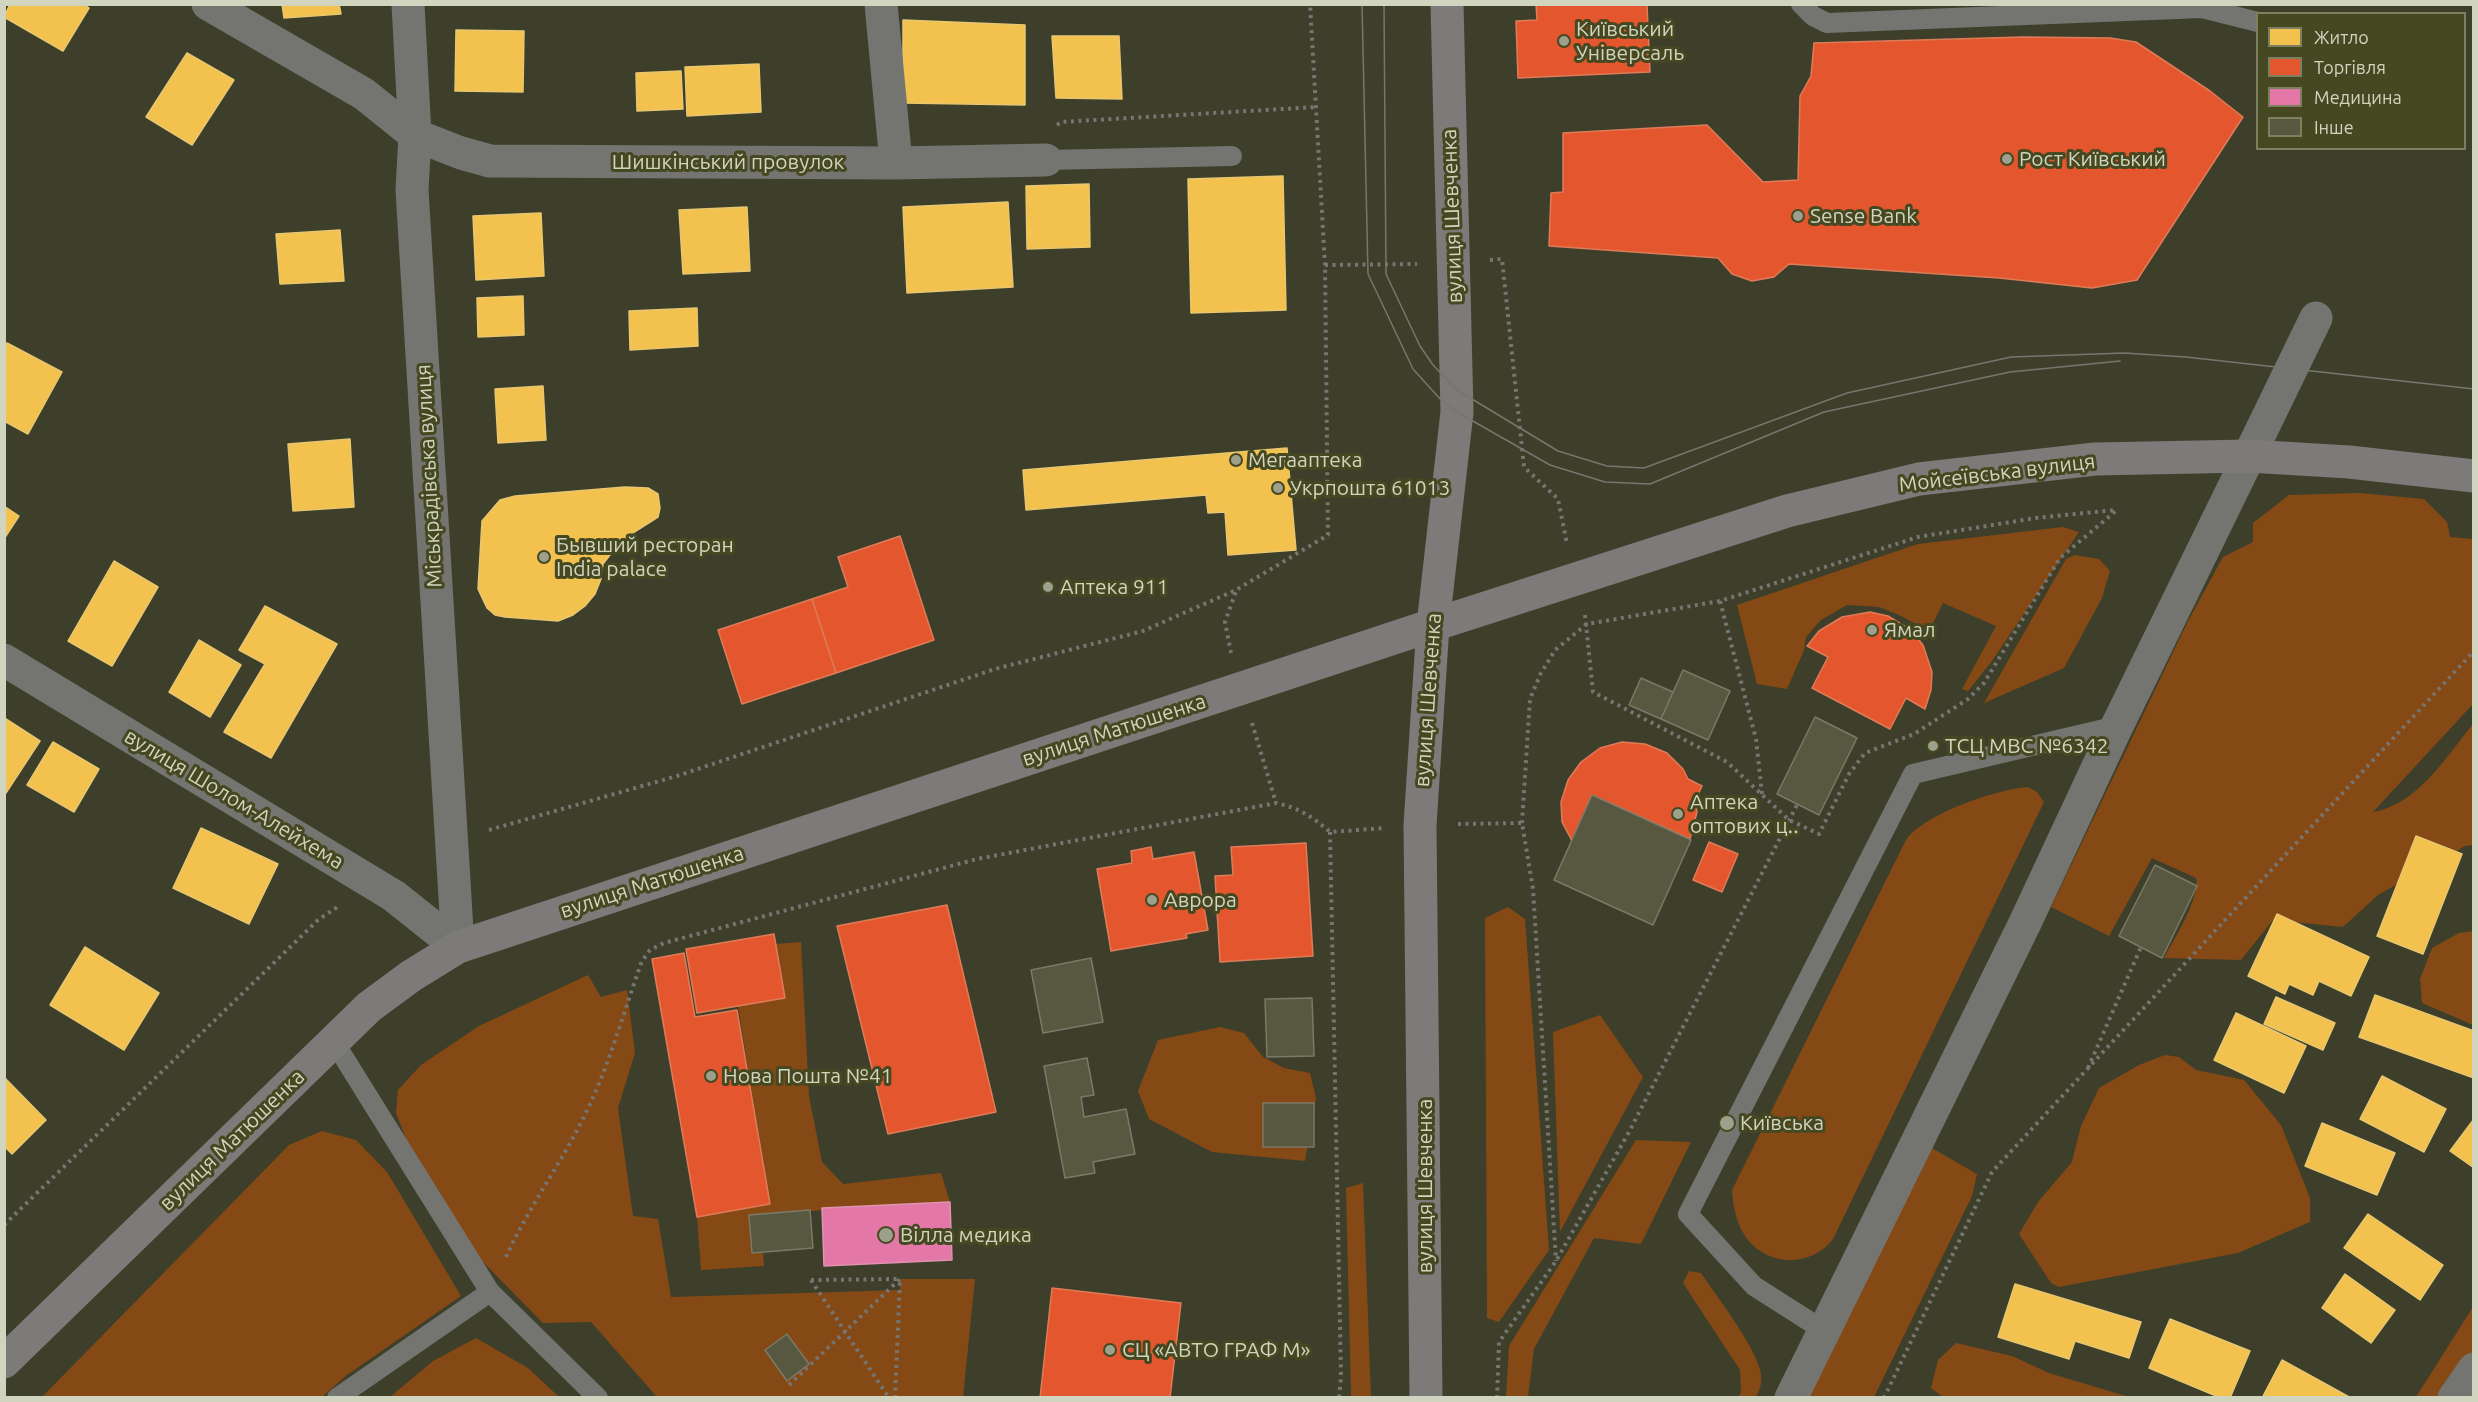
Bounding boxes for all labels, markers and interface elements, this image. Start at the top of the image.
legend [2256,12,2466,150]
place label: Київський Універсаль [1576,16,1684,66]
text: Житло [2314,27,2369,47]
marker: Київський Універсаль [1557,34,1571,48]
text: Торгівля [2314,57,2386,77]
text: Медицина [2314,87,2402,107]
text: Інше [2314,117,2354,137]
street label: вулиця Шевченка [1436,128,1468,304]
place label: Рост Київський [2019,146,2166,172]
street label: Шишкінський провулок [612,149,844,175]
marker: Рост Київський [2000,152,2014,166]
place label: Sense Bank [1810,203,1917,229]
marker: Sense Bank [1791,209,1805,223]
street label: Міськрадівська вулиця [411,364,447,588]
place label: Мегааптека [1248,447,1362,473]
street label: Мойсеївська вулиця [1897,448,2097,498]
marker: Мегааптека [1229,453,1243,467]
place label: Укрпошта 61013 [1290,475,1450,501]
marker: Укрпошта 61013 [1271,481,1285,495]
place label: Бывший ресторан India palace [556,532,734,582]
marker: Бывший ресторан India palace [537,550,551,564]
place label: Аптека 911 [1060,574,1169,600]
marker: Аптека 911 [1041,580,1055,594]
street label: вулиця Шевченка [1409,612,1447,788]
place label: Ямал [1884,617,1935,643]
marker: Ямал [1865,623,1879,637]
street label: вулиця Матюшенка [1019,688,1209,772]
street label: вулиця Шолом-Алейхема [120,723,348,875]
place label: ТСЦ МВС №6342 [1945,733,2109,759]
marker: ТСЦ МВС №6342 [1926,739,1940,753]
place label: Аптека оптових ц‥ [1690,789,1799,839]
marker: Аптека оптових ц‥ [1671,807,1685,821]
street label: вулиця Матюшенка [557,840,747,924]
place label: Аврора [1164,887,1237,913]
marker: Аврора [1145,893,1159,907]
place label: Нова Пошта №41 [723,1063,893,1089]
street label: вулиця Матюшенка [154,1064,310,1216]
marker: Нова Пошта №41 [704,1069,718,1083]
street label: вулиця Шевченка [1412,1099,1438,1273]
place label: Київська [1740,1110,1824,1136]
marker: Київська [1718,1114,1736,1132]
place label: Вілла медика [900,1222,1032,1248]
marker: Вілла медика [877,1226,895,1244]
place label: СЦ «АВТО ГРАФ М» [1122,1337,1310,1363]
marker: СЦ «АВТО ГРАФ М» [1103,1343,1117,1357]

